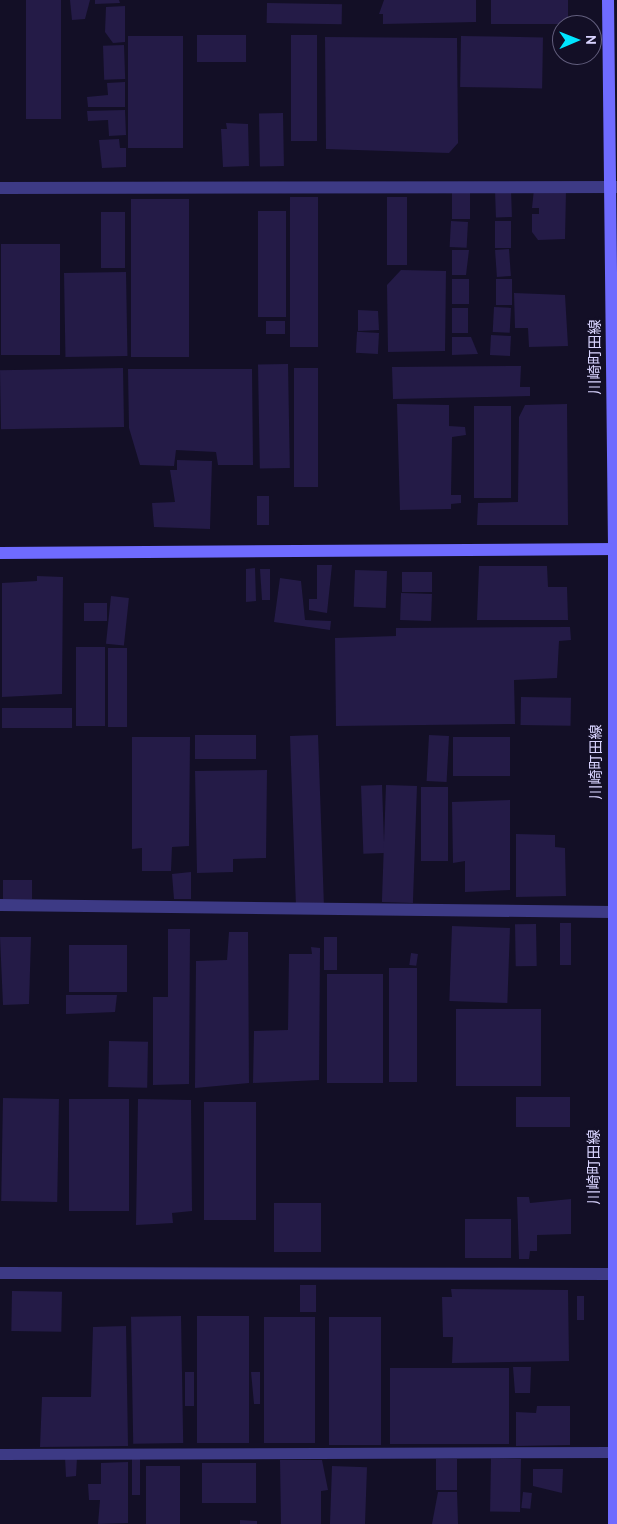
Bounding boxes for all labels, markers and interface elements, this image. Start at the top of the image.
north arrow [552,15,602,65]
text: N [582,35,600,45]
street label: 川崎町田線 [587,320,605,394]
street label: 川崎町田線 [588,725,606,799]
street label: 川崎町田線 [586,1130,604,1204]

